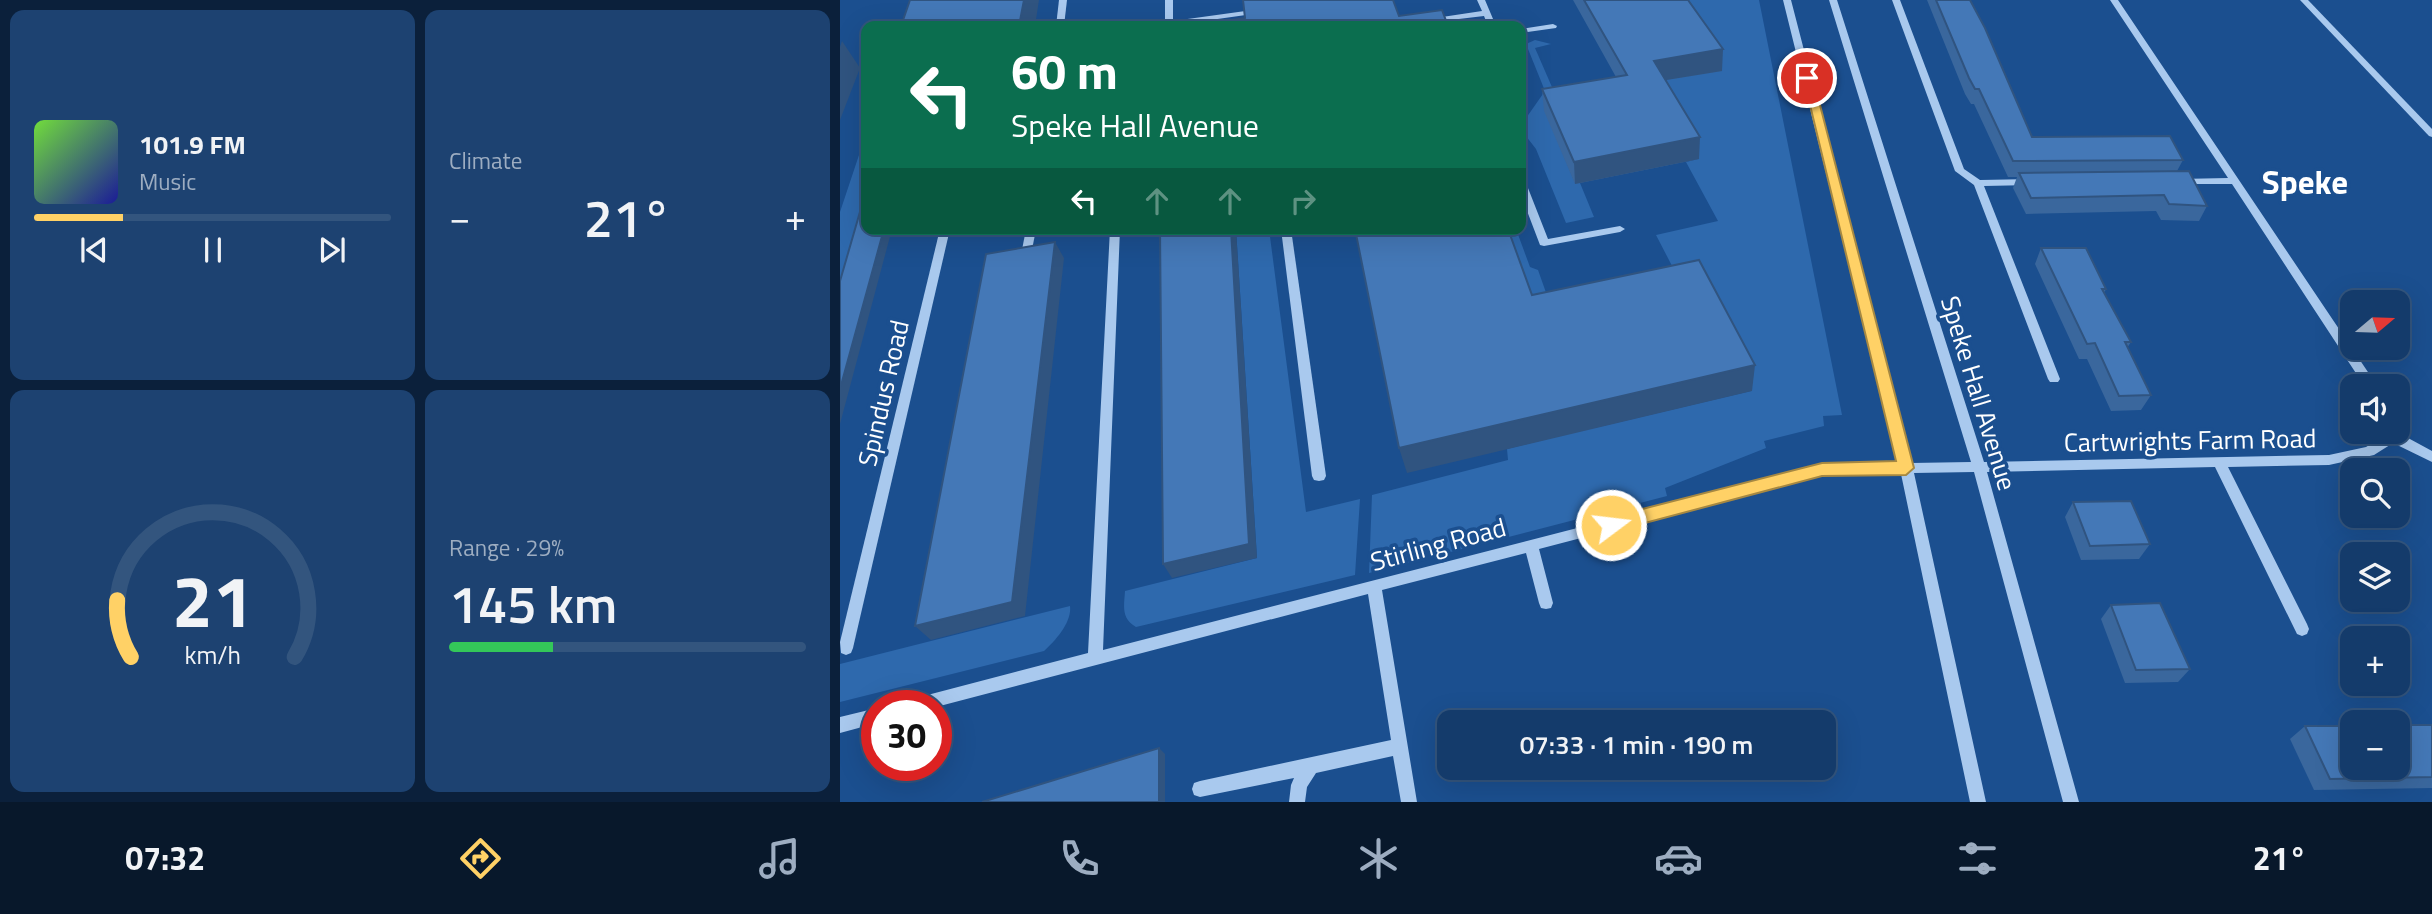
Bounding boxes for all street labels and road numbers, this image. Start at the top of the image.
street label: Speke Hall Avenue [1931,291,2027,495]
street label: Spindus Road [847,316,919,470]
street label: Cartwrights Farm Road [2063,418,2317,462]
street label: Stirling Road [1366,507,1510,581]

